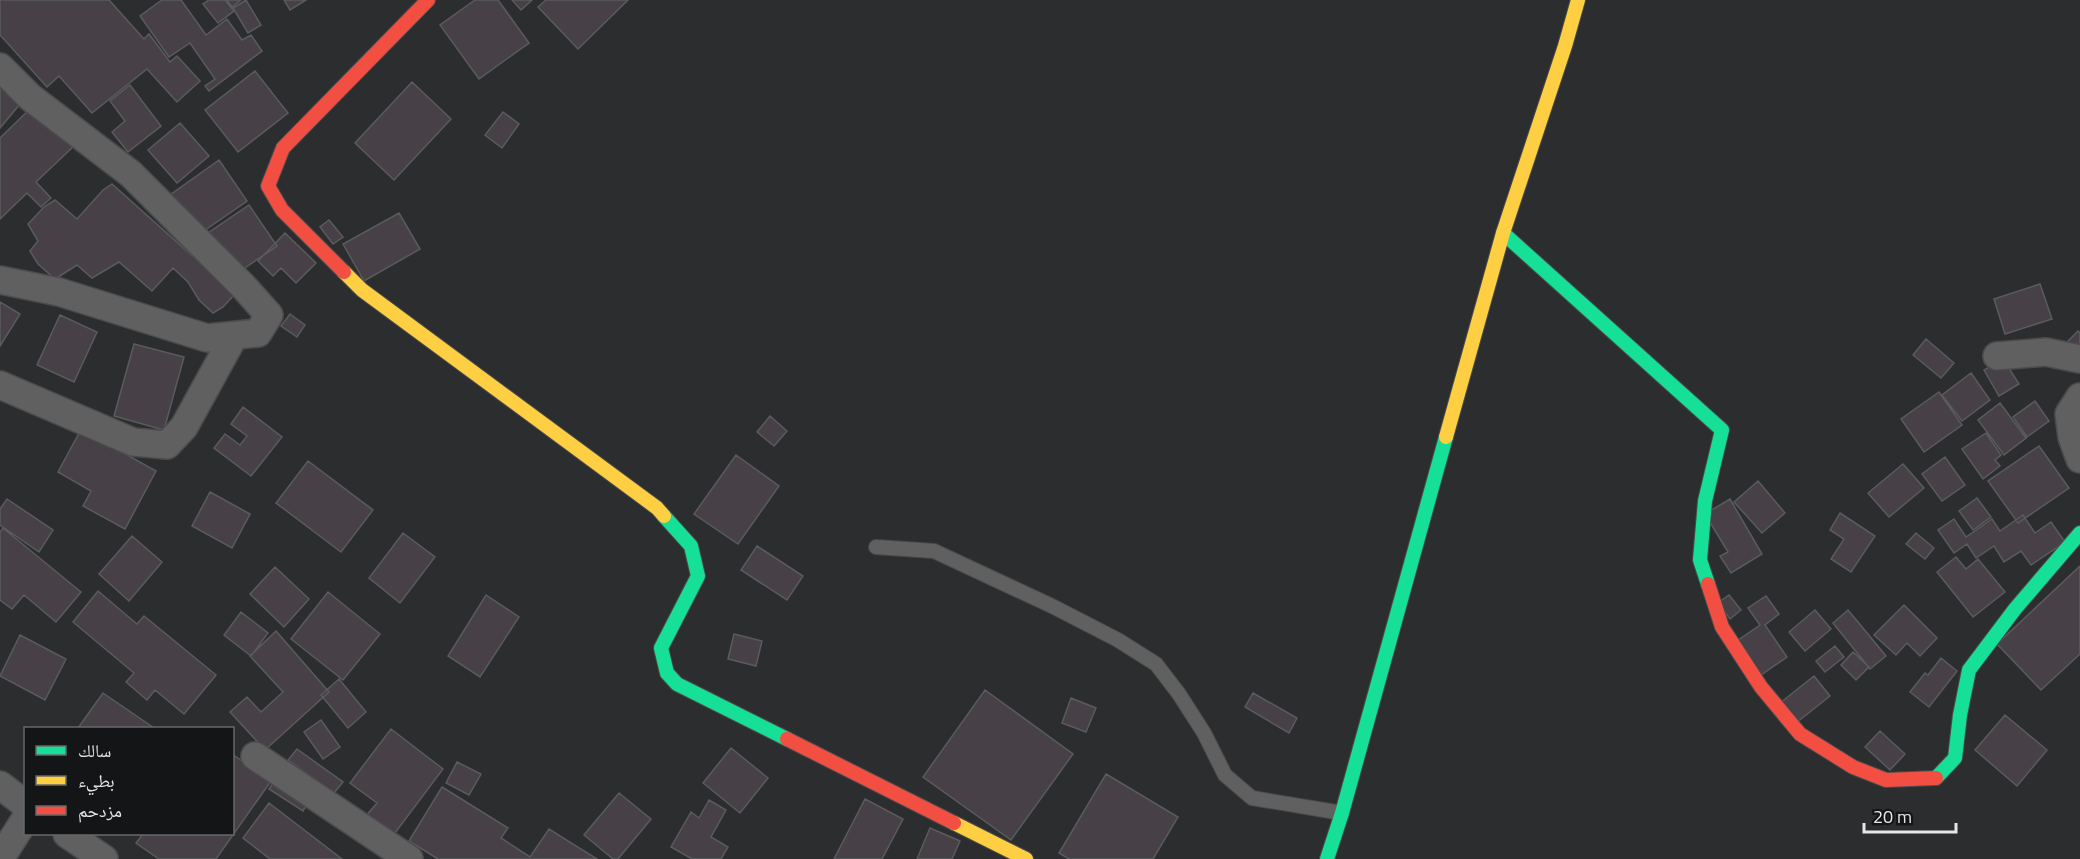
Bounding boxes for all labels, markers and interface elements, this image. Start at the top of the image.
legend [24,727,234,835]
text: سالك [78,737,111,764]
text: بطيء [78,767,115,796]
scale bar [1864,796,1956,834]
text: مزدحم [78,797,122,824]
text: 20 m [1873,803,1912,830]

